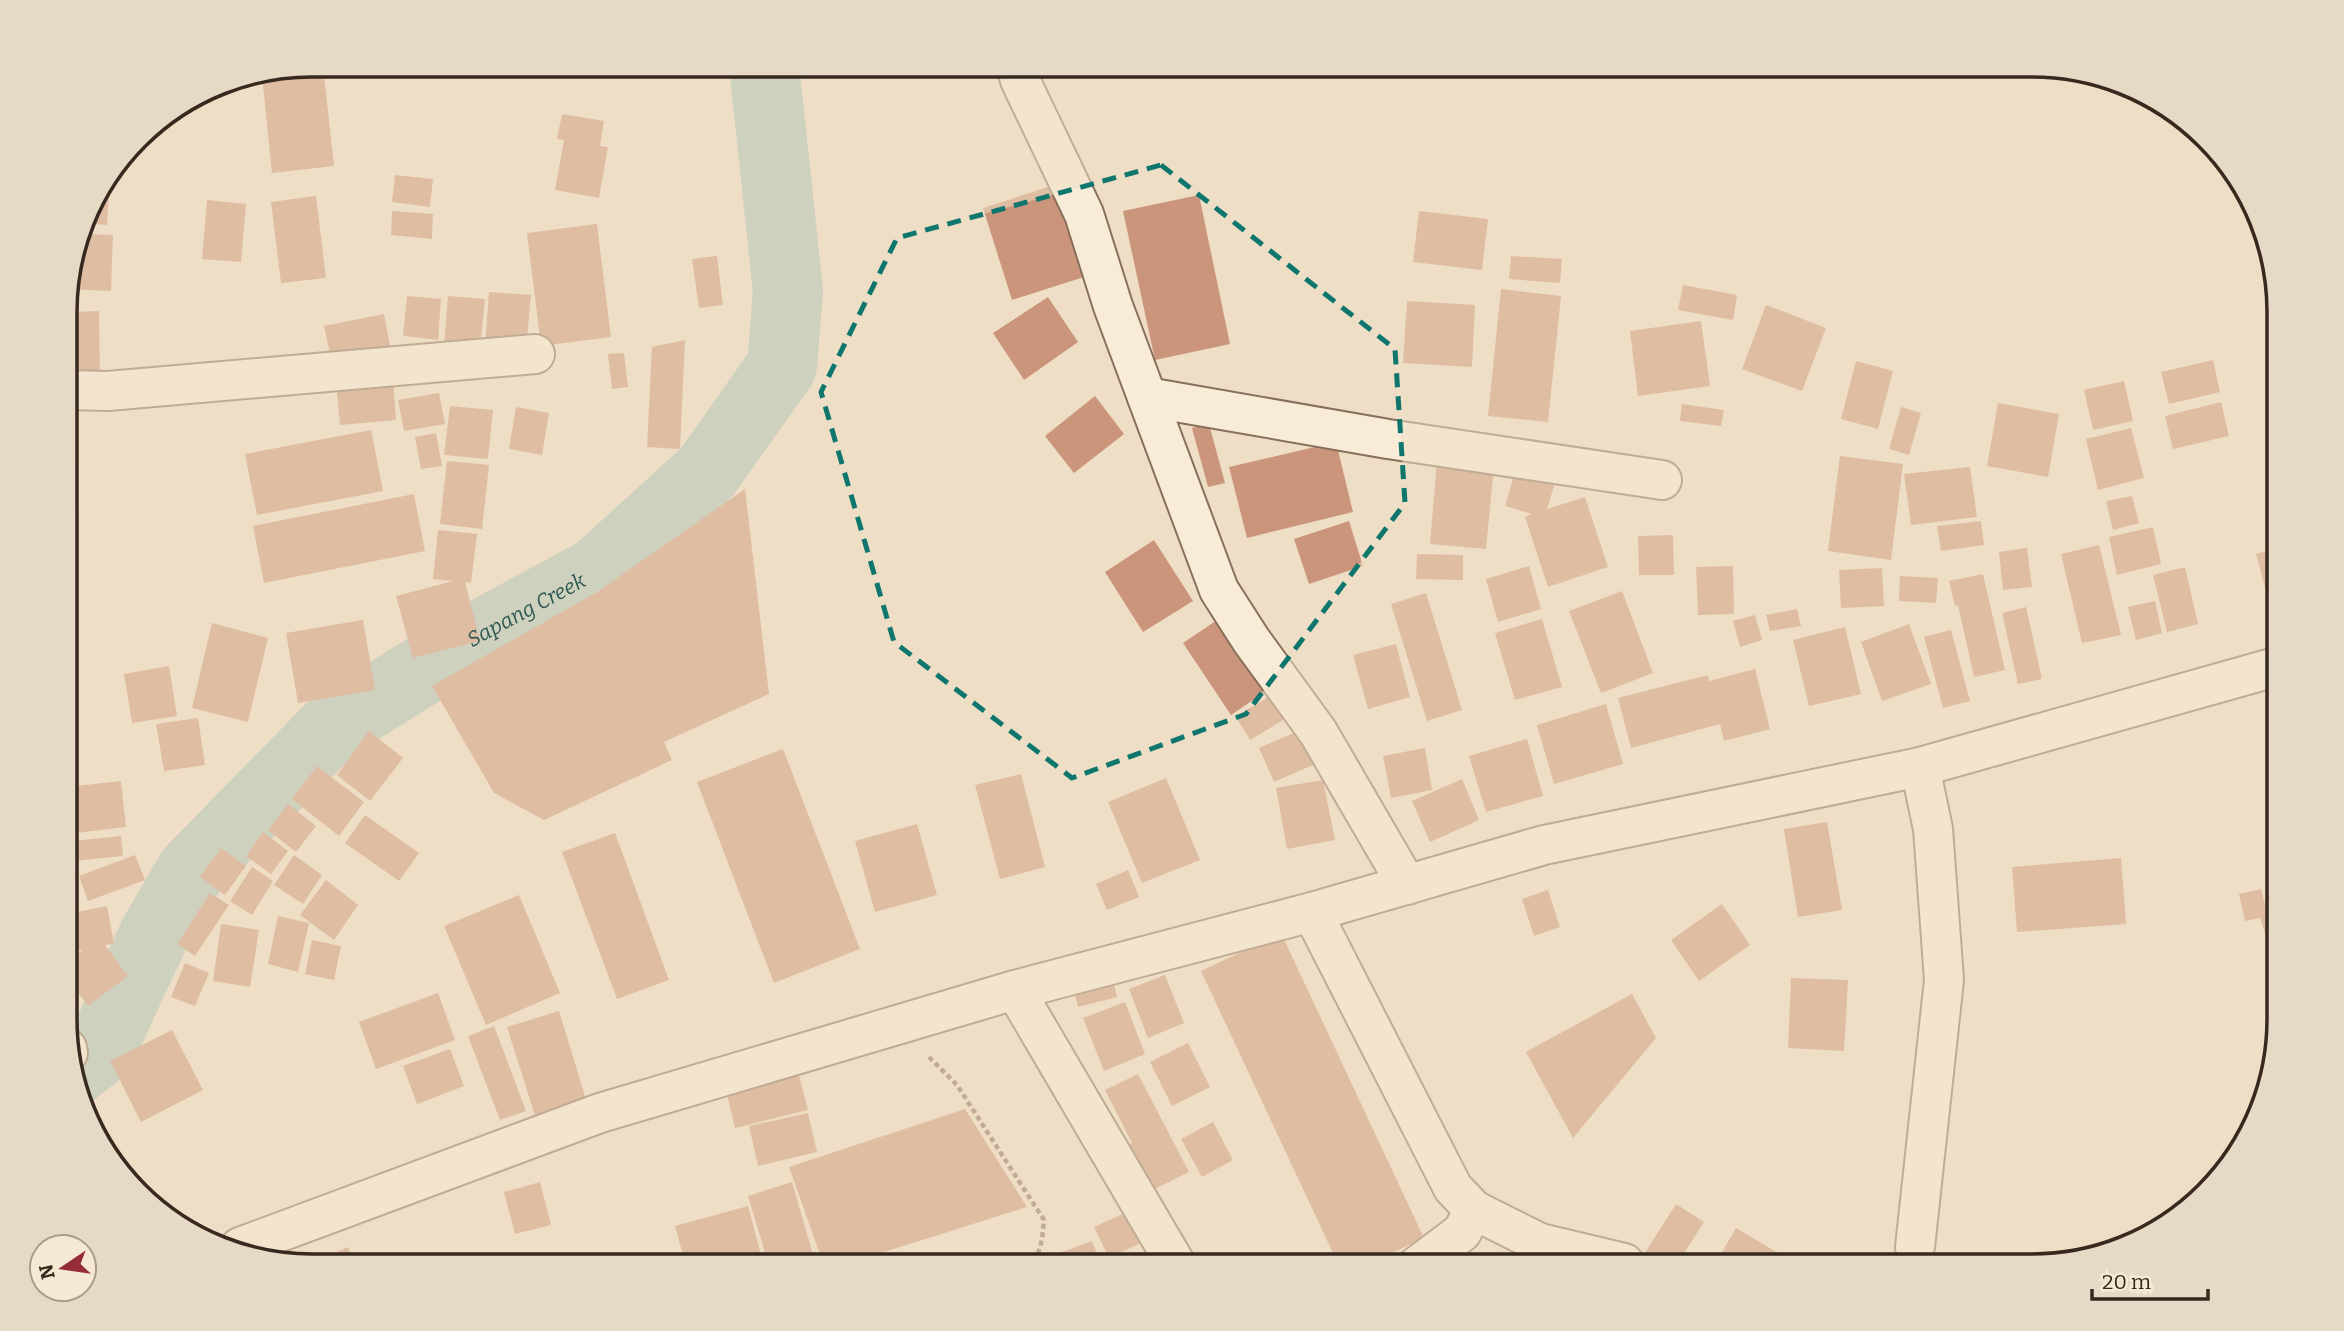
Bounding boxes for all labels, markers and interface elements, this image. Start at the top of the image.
water label: Sapang Creek [462,567,591,653]
north arrow [28,1233,98,1303]
scale bar [2092,1258,2208,1302]
text: N [34,1262,60,1281]
text: 20 m [2102,1269,2151,1295]

